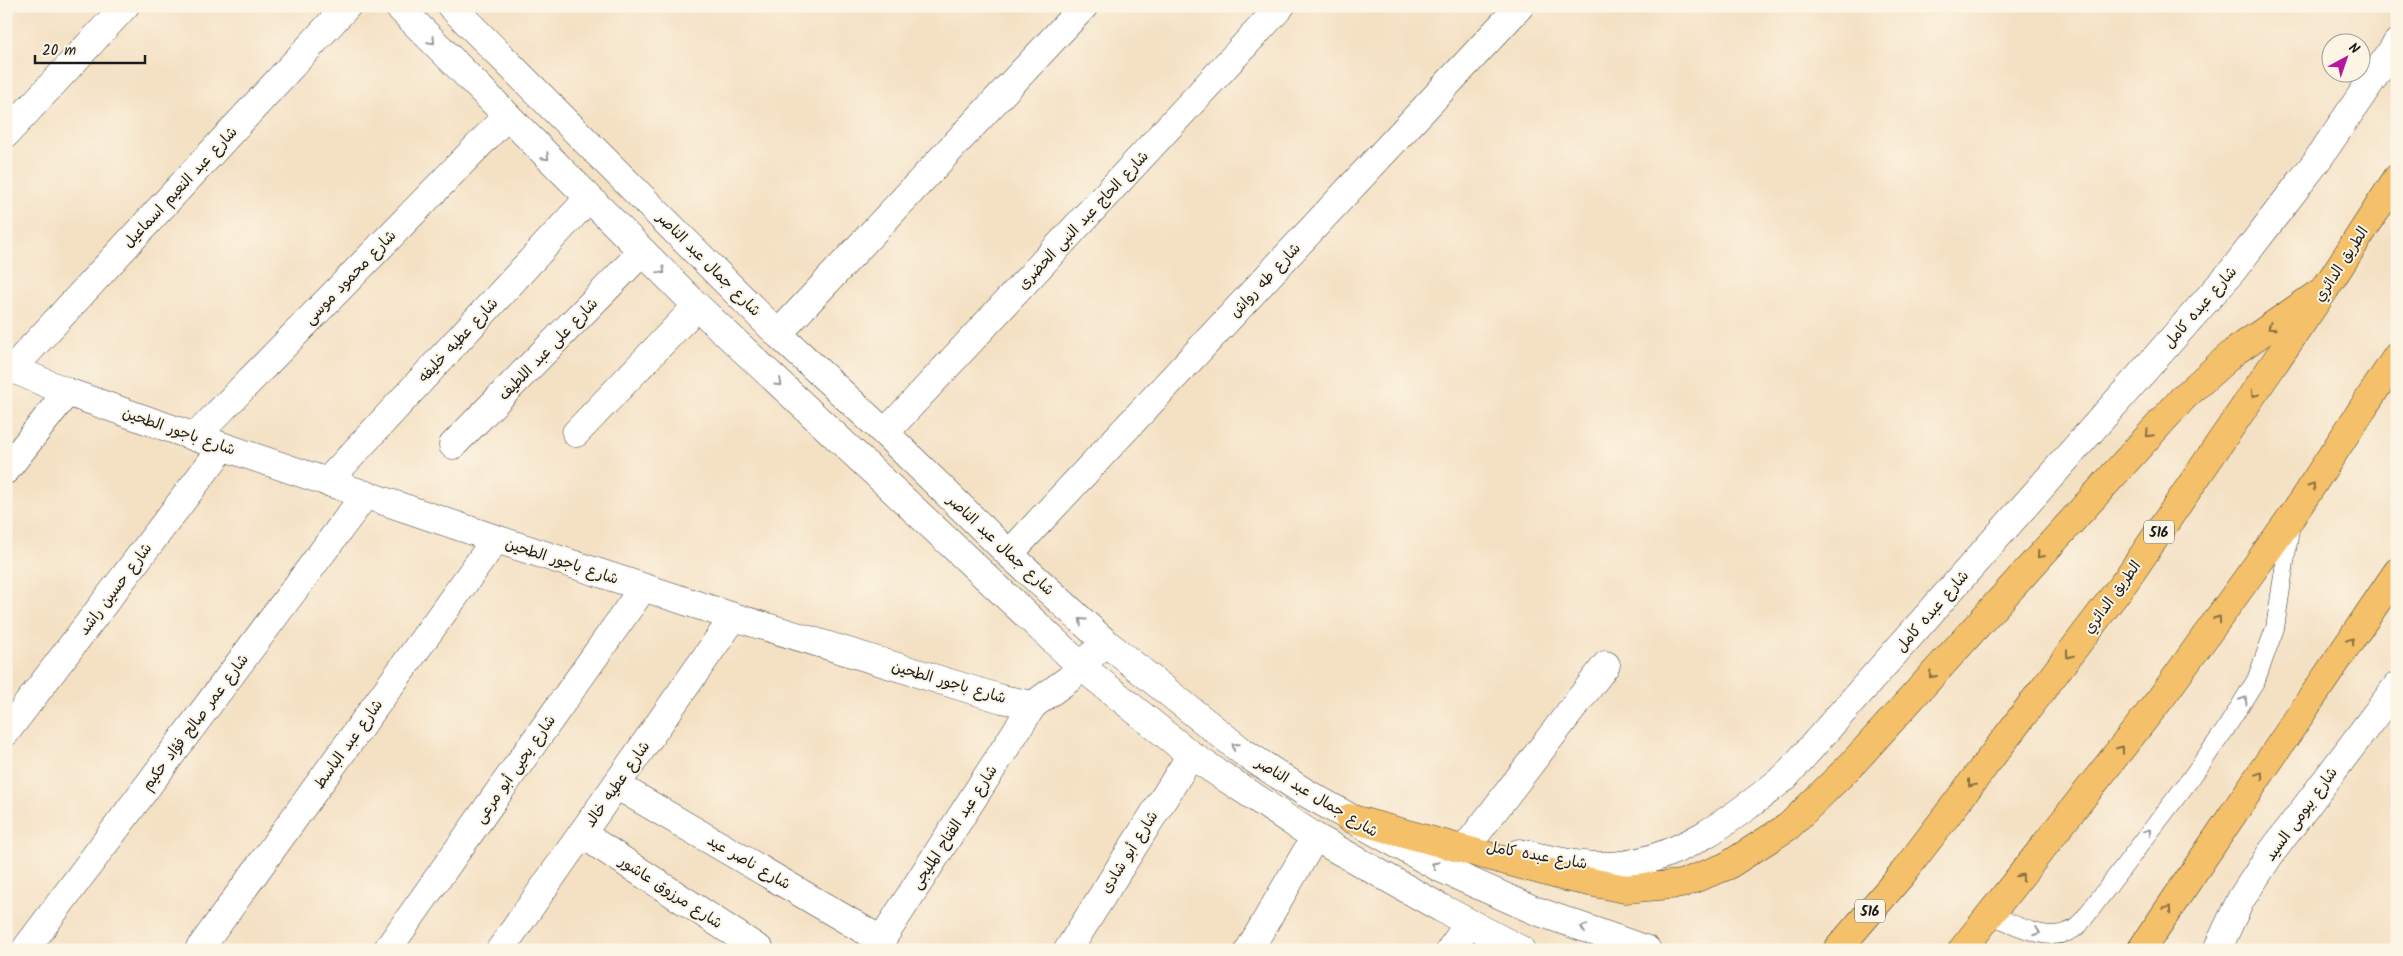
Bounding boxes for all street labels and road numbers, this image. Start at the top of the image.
street label: شارع عبد النعيم اسماعيل [118,121,244,254]
street label: شارع الحاج عبد النبى الحضرى [1012,146,1155,296]
street label: شارع جمال عبد الناصر [650,206,766,323]
street label: الطريق الدائري [2308,222,2375,307]
street label: شارع محمود موسى [299,225,402,331]
street label: شارع طه رواش [1224,238,1307,324]
street label: شارع عبده كامل [2158,261,2243,354]
street label: شارع عطيه خليفه [413,293,505,389]
street label: شارع على عبد اللطيف [493,293,604,407]
street label: شارع باجور الطحين [119,401,238,463]
street label: شارع جمال عبد الناصر [940,489,1060,602]
road number: 516 [2144,520,2174,544]
street label: شارع باجور الطحين [502,532,622,592]
street label: شارع حسين راشد [73,538,159,641]
street label: الطريق الدائري [2078,556,2148,639]
street label: شارع عبده كامل [1890,565,1975,658]
street label: شارع عمر صالح فؤاد حكيم [136,649,255,796]
street label: شارع باجور الطحين [889,655,1009,711]
street label: شارع عبد الباسط [308,695,390,794]
street label: شارع يحيى أبو مرعى [469,710,562,829]
street label: شارع عطيه خالد [579,736,657,833]
street label: شارع جمال عبد الناصر [1250,751,1382,844]
street label: شارع عبد الفتاح المليجى [905,760,1004,895]
street label: شارع بيومى السيد [2259,762,2344,867]
street label: شارع أبو شادى [1095,806,1165,899]
street label: شارع ناصر عيد [702,829,795,897]
street label: شارع عبده كامل [1484,835,1589,877]
street label: شارع مرزوق عاشور [613,850,727,935]
road number: 516 [1855,899,1885,922]

